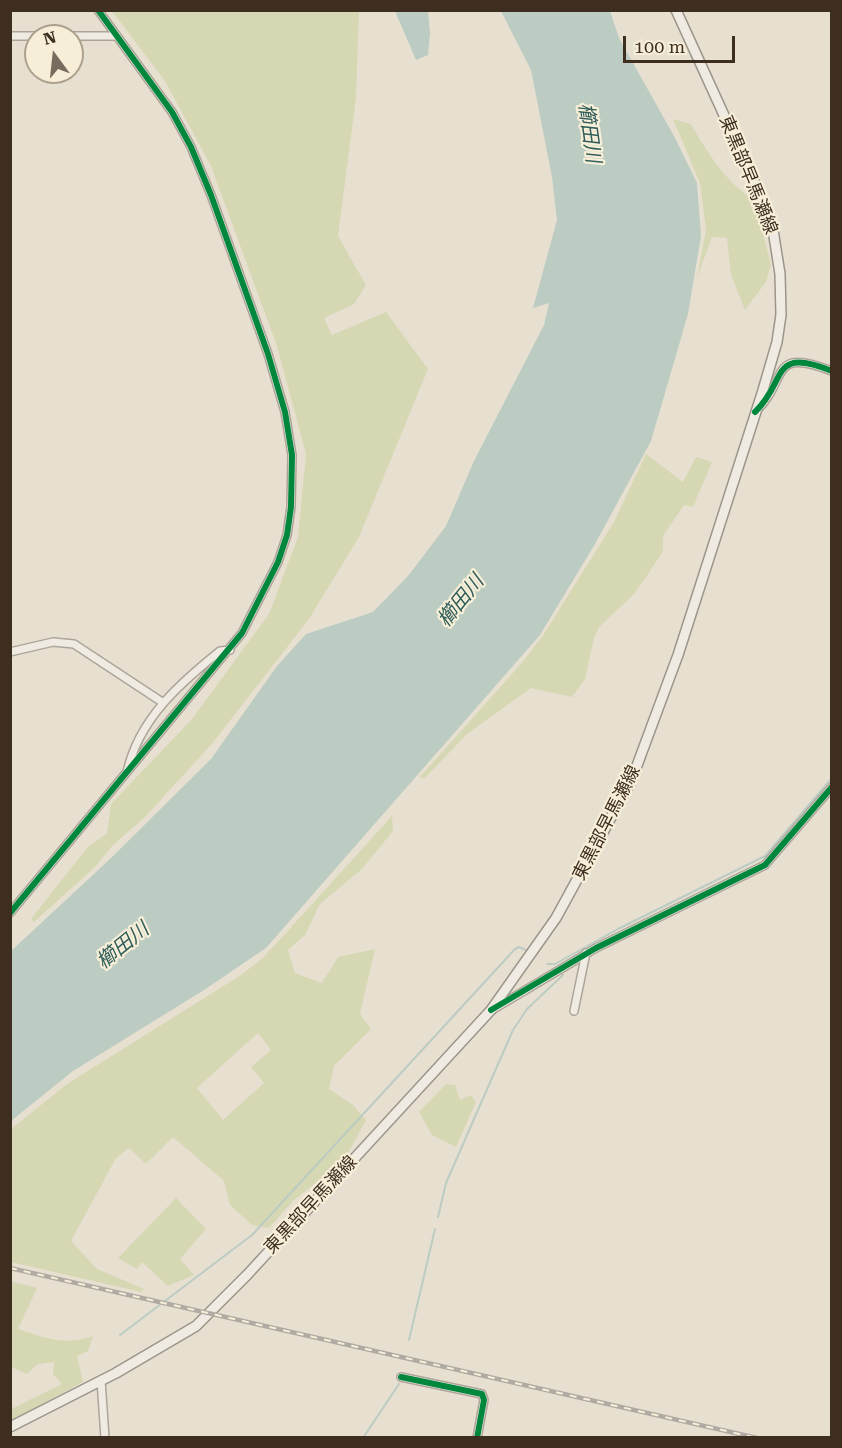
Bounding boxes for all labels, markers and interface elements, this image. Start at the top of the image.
north arrow [24,24,84,84]
scale bar [626,24,738,62]
text: N [41,27,58,49]
text: 100 m [634,36,685,57]
water label: 櫛田川 [573,102,605,164]
street label: 東黒部早馬瀬線 [714,113,782,237]
water label: 櫛田川 [433,570,489,632]
street label: 東黒部早馬瀬線 [569,762,645,884]
water label: 櫛田川 [92,918,154,974]
street label: 東黒部早馬瀬線 [260,1152,362,1258]

